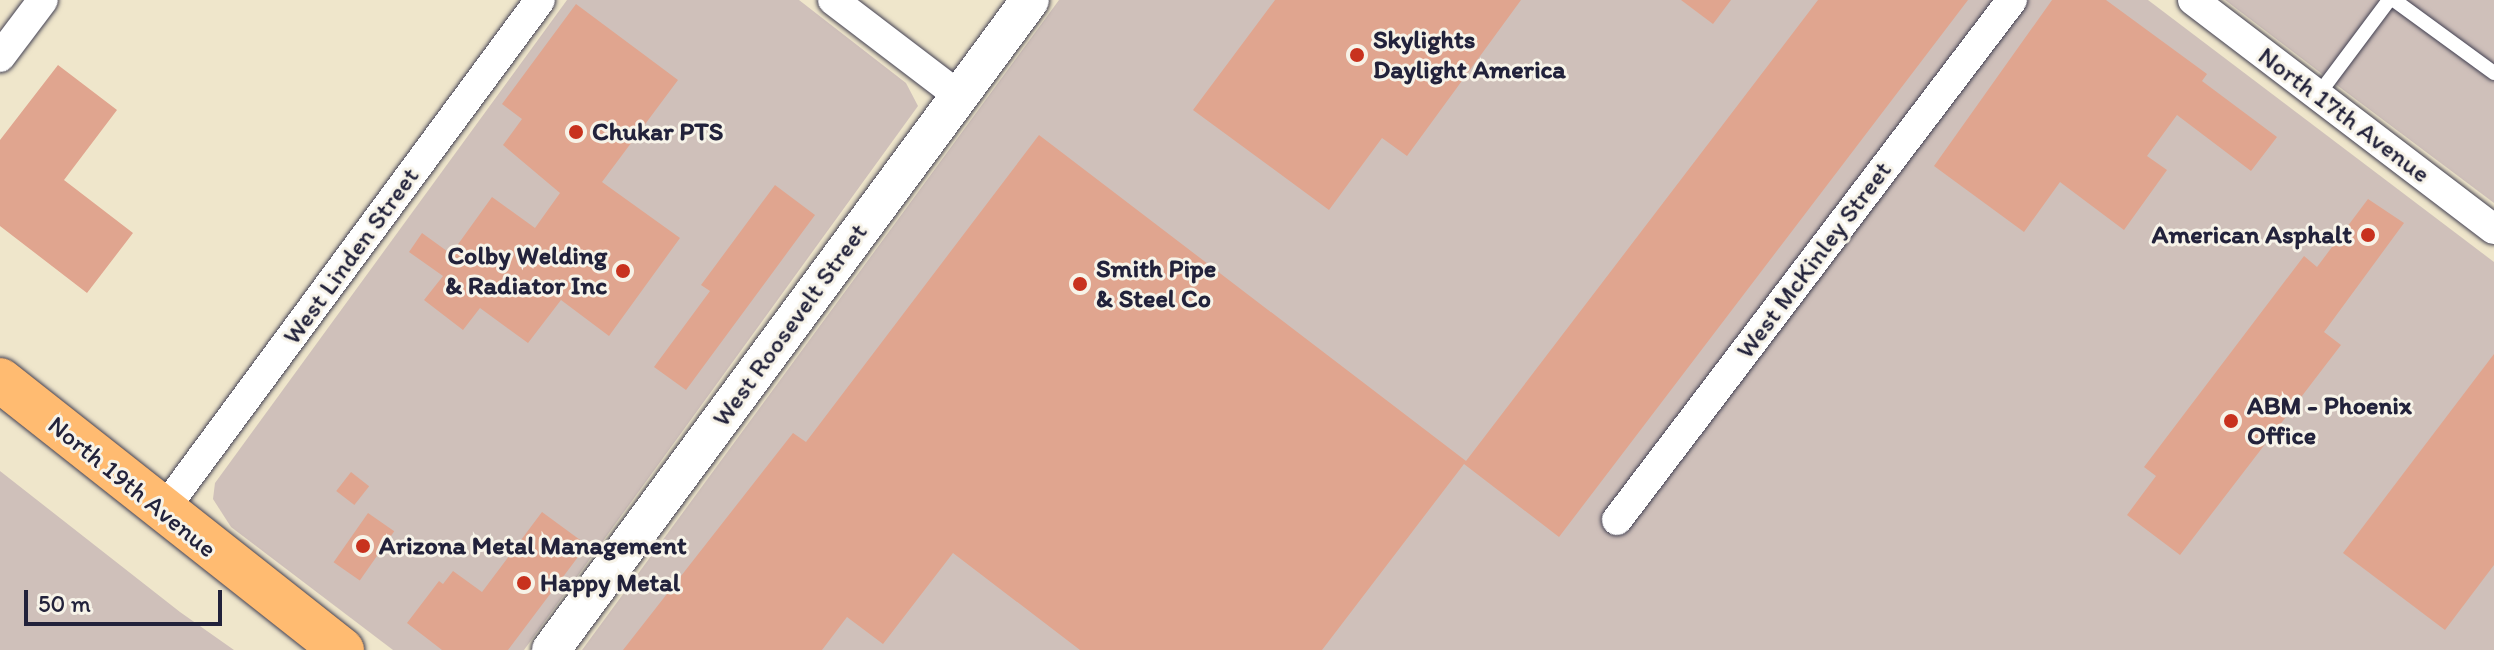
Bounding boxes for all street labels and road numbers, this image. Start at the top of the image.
street label: North 17th Avenue [2252,41,2436,189]
street label: West McKinley Street [1730,156,1898,364]
street label: West Linden Street [276,162,426,350]
street label: West Roosevelt Street [706,217,874,433]
street label: North 19th Avenue [42,410,222,564]

